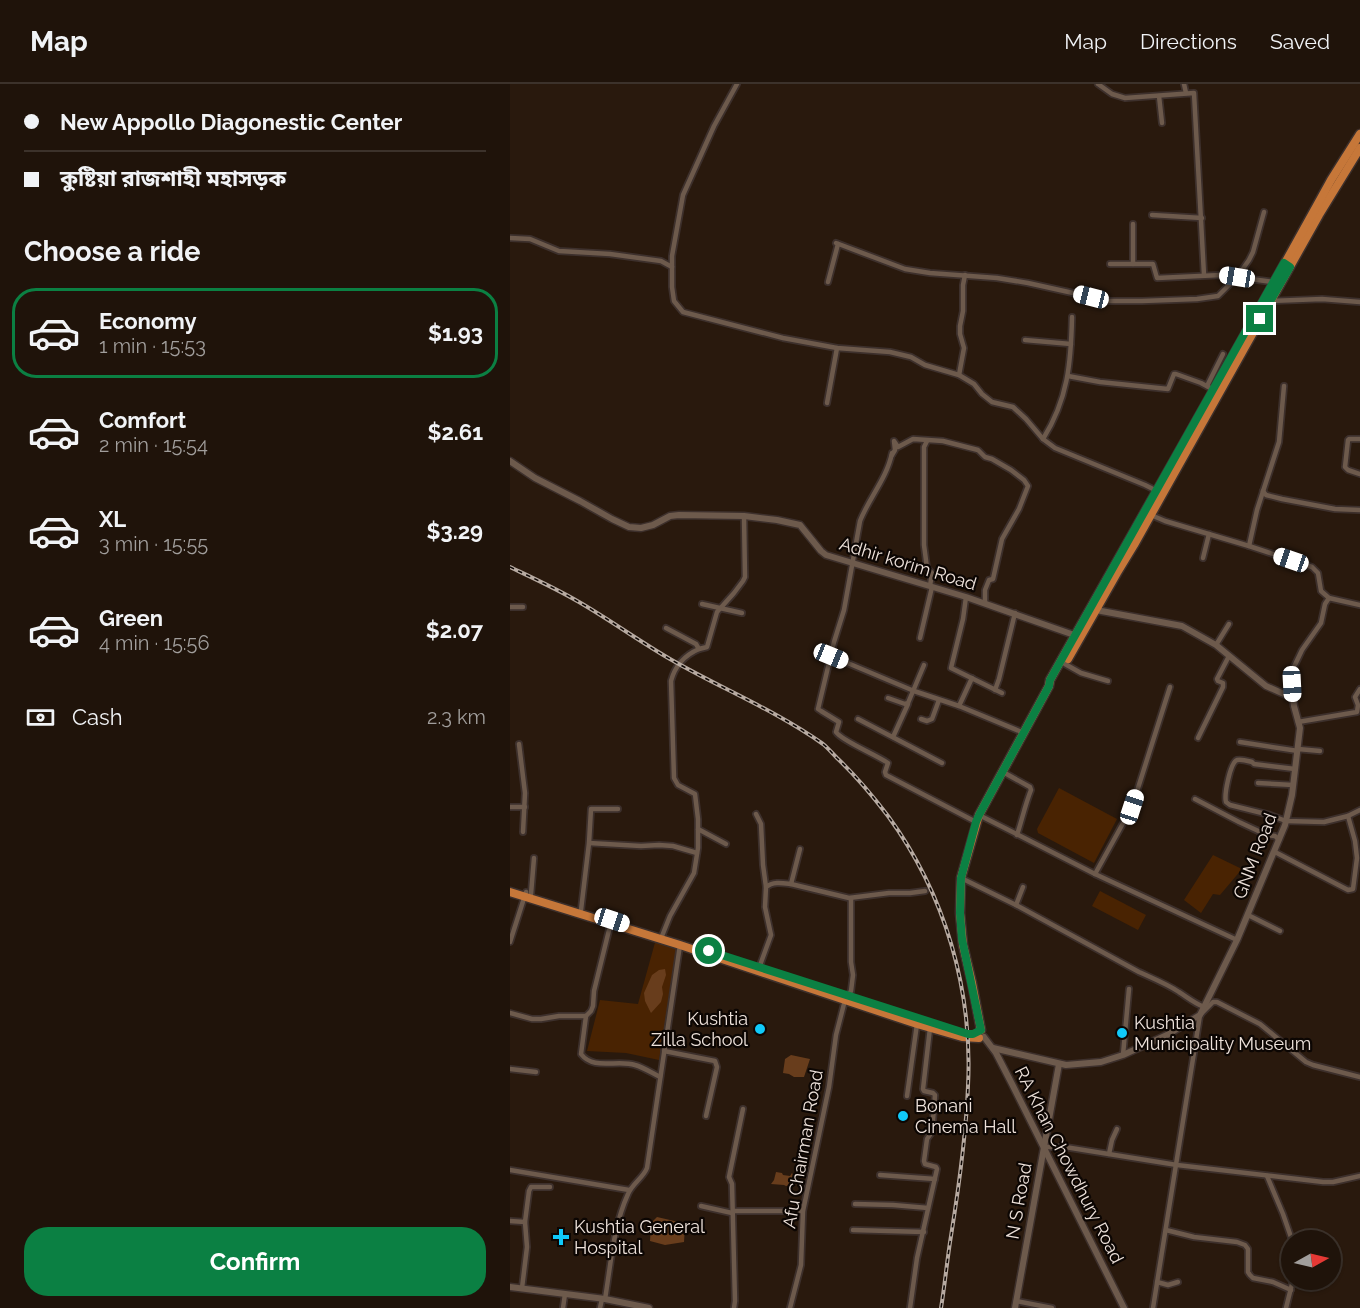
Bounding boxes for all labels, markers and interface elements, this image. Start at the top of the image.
text: Map [30,25,88,58]
text: Map [1064,29,1107,54]
text: Directions [1140,29,1237,54]
text: Saved [1270,29,1330,54]
text: New Appollo Diagonestic Center [60,109,402,135]
text: কুষ্টিয়া রাজশাহী মহাসড়ক [60,165,286,191]
text: Choose a ride [24,236,200,267]
car [1218,265,1256,289]
car [1071,284,1111,310]
route end [1246,305,1273,332]
icon: car [27,306,81,360]
text: Economy [99,308,197,334]
text: $1.93 [428,320,483,346]
text: 1 min · 15:53 [99,334,206,358]
icon: car [27,405,81,459]
text: Comfort [99,407,186,433]
text: $2.61 [427,419,483,445]
text: 2 min · 15:54 [99,433,208,457]
icon: car [27,504,81,558]
text: XL [99,506,126,532]
text: $3.29 [427,518,483,544]
text: 3 min · 15:55 [99,532,208,556]
street label: Adhir korim Road [837,533,979,594]
car [1271,546,1311,574]
icon: car [27,603,81,657]
text: Green [99,605,163,631]
text: $2.07 [426,617,483,643]
text: 4 min · 15:56 [99,631,210,655]
car [811,641,851,671]
car [1282,666,1302,702]
icon: cash [24,701,57,734]
text: Cash [72,704,123,730]
text: 2.3 km [427,705,486,729]
car [1118,787,1146,827]
street label: GNM Road [1229,810,1281,902]
car [592,906,632,934]
route start [695,937,722,964]
place label: Kushtia Zilla School [651,1008,748,1050]
place label: Kushtia Municipality Museum [1134,1012,1311,1054]
marker: Kushtia Zilla School [753,1022,767,1036]
marker: Kushtia Municipality Museum [1115,1026,1129,1040]
street label: RA Khan Chowdhury Road [1011,1063,1128,1267]
street label: Afu Chairman Road [778,1068,827,1230]
place label: Bonani Cinema Hall [915,1095,1016,1137]
marker: Bonani Cinema Hall [896,1109,910,1123]
street label: N S Road [1001,1161,1036,1241]
place label: Kushtia General Hospital [574,1216,705,1258]
button: Confirm [24,1227,486,1296]
marker: Kushtia General Hospital [552,1228,570,1246]
north arrow [1281,1230,1341,1290]
map controls [1281,1230,1341,1290]

